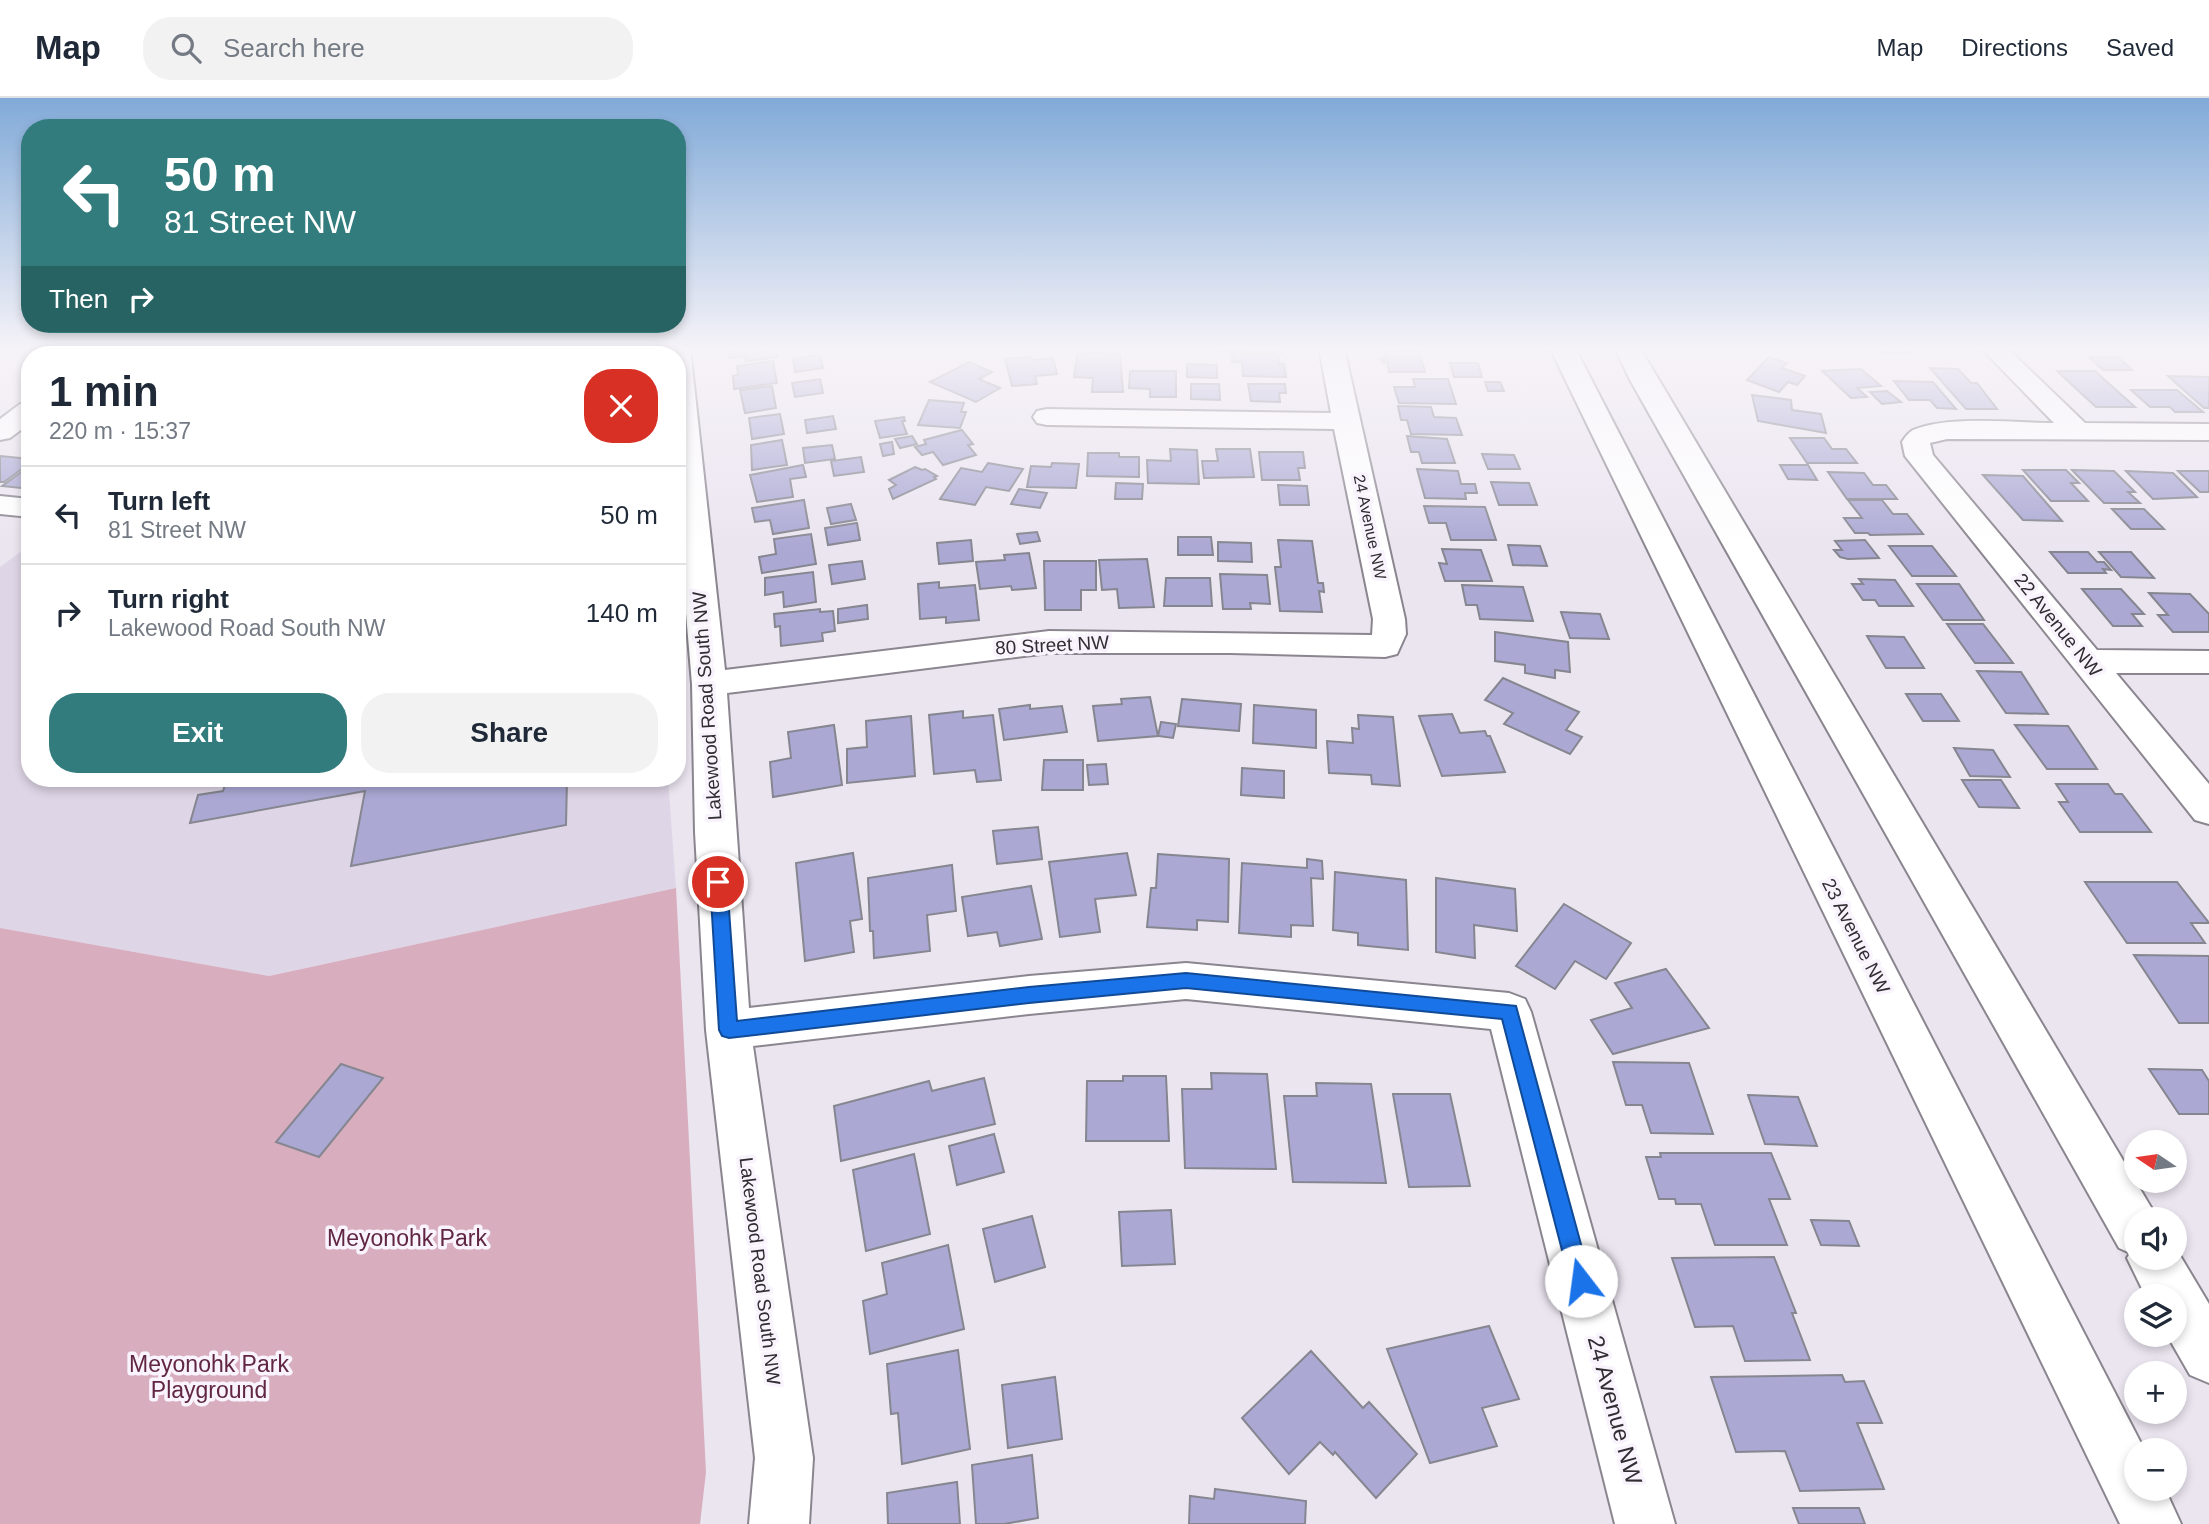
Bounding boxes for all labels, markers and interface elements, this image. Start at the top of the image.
search box [143,17,633,80]
text: Map [35,29,101,66]
icon: search [167,29,205,67]
text: Search here [223,33,365,63]
text: Map [1877,34,1923,61]
text: Directions [1961,34,2068,61]
text: Saved [2106,34,2174,61]
icon: left [49,147,140,238]
text: 50 m [164,147,276,201]
text: 81 Street NW [164,204,356,240]
icon: right [122,280,160,318]
text: Then [49,284,108,314]
text: 1 min [49,368,159,415]
button: close [584,369,658,443]
text: 220 m · 15:37 [49,418,191,444]
street label: 24 Avenue NW [1351,473,1390,582]
text: Turn left [108,486,210,516]
icon: left [49,496,87,534]
text: 50 m [600,500,658,530]
text: 81 Street NW [108,517,246,543]
street label: 22 Avenue NW [2010,569,2106,681]
text: Turn right [108,584,229,614]
street label: Lakewood Road South NW [689,591,725,821]
icon: right [49,594,87,632]
text: 140 m [586,598,658,628]
text: Lakewood Road South NW [108,615,385,641]
street label: 80 Street NW [995,632,1110,658]
button: Exit [49,693,347,773]
button: Share [361,693,658,773]
pin [688,852,748,912]
icon: arrive [699,863,737,901]
street label: 23 Avenue NW [1818,875,1894,997]
north arrow [2124,1130,2188,1194]
map controls [2124,1130,2187,1501]
street label: Lakewood Road South NW [736,1156,784,1386]
button: sound [2124,1207,2187,1270]
park label: Meyonohk Park [327,1225,487,1251]
position arrow [1544,1244,1618,1318]
button: layers [2124,1284,2187,1347]
street label: 24 Avenue NW [1583,1333,1647,1488]
park label: Meyonohk Park Playground [129,1351,289,1403]
button: + [2124,1361,2187,1424]
button: − [2124,1438,2187,1501]

